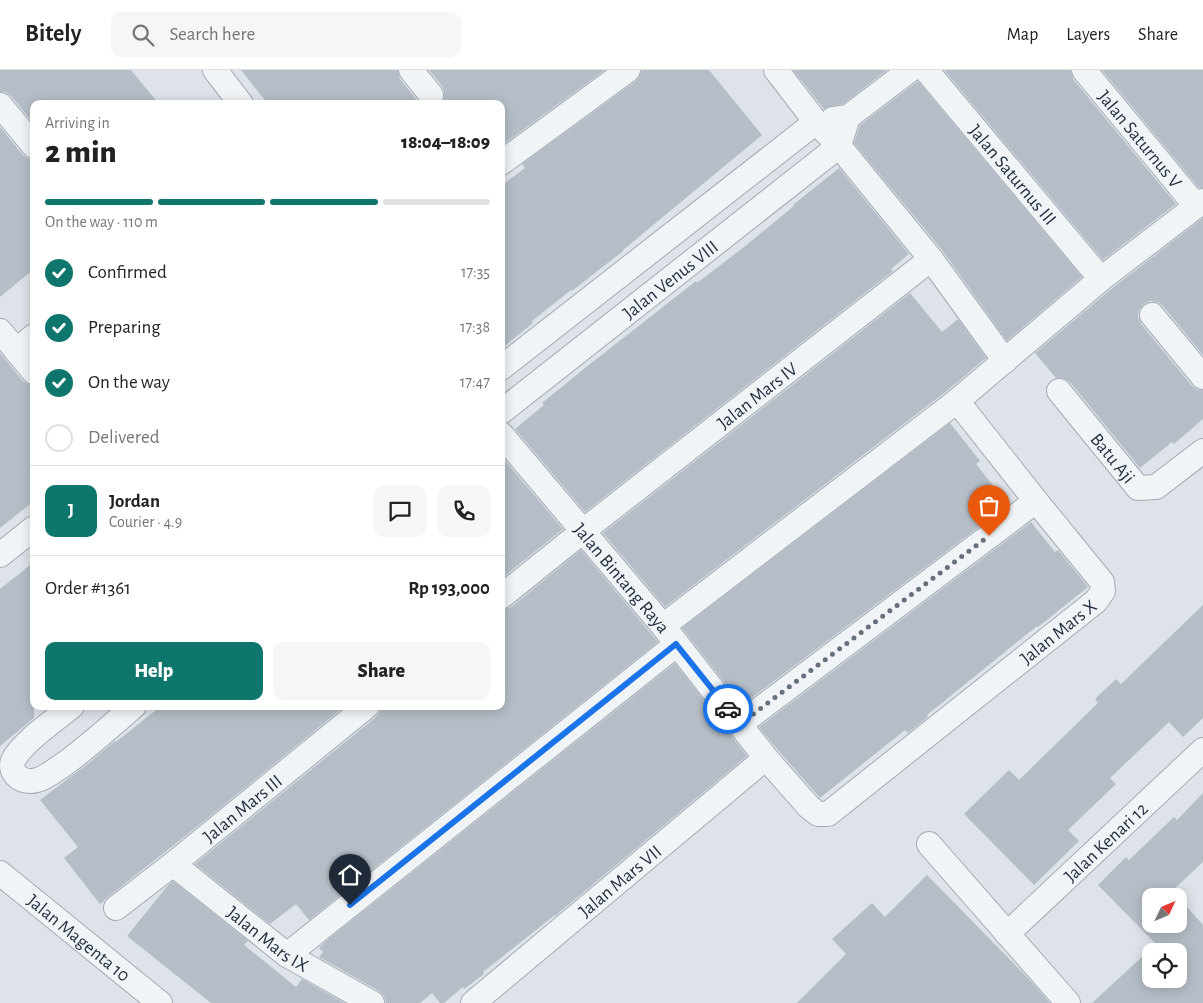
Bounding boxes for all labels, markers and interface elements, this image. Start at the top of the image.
search box [111,12,461,57]
icon: search [129,21,157,49]
text: Bitely [25,22,81,46]
text: Search here [169,25,255,44]
text: Map [1007,26,1038,44]
text: Layers [1066,26,1110,44]
text: Share [1138,26,1178,44]
street label: Jalan Saturnus V [1094,87,1185,192]
text: Arriving in [45,115,110,131]
street label: Jalan Saturnus III [965,121,1059,229]
text: 18:04–18:09 [401,133,490,152]
text: 2 min [45,136,117,168]
text: On the way · 110 m [45,214,158,230]
street label: Jalan Venus VIII [620,237,722,323]
icon: check [45,259,73,287]
text: Confirmed [88,263,167,282]
text: 17:35 [461,264,490,280]
icon: check [45,314,73,342]
text: Preparing [88,318,161,337]
text: 17:38 [460,319,490,335]
street label: Jalan Mars IV [714,359,802,433]
icon: check [45,369,73,397]
text: On the way [88,373,170,392]
text: 17:47 [460,374,490,390]
text: Delivered [88,428,160,447]
street label: Batu Aji [1086,430,1138,487]
button: chat [374,485,426,537]
button: phone [438,485,490,537]
pin [968,485,1010,536]
text: Jordan [109,492,160,511]
icon: bag [975,492,1003,520]
text: J [68,501,74,520]
text: Courier · 4.9 [109,514,182,530]
street label: Jalan Bintang Raya [570,520,673,637]
text: Order #1361 [45,579,131,598]
text: Rp 193,000 [408,579,490,598]
street label: Jalan Mars X [1017,596,1101,668]
button: Help [45,642,263,700]
button: Share [273,642,490,700]
courier [703,684,753,734]
icon: car [714,695,742,723]
street label: Jalan Mars III [200,771,286,846]
street label: Jalan Kenari 12 [1061,799,1152,886]
street label: Jalan Mars VII [576,842,665,921]
pin [329,854,371,905]
icon: home [336,861,364,889]
north arrow [1142,888,1188,932]
map controls [1142,888,1187,988]
street label: Jalan Magenta 10 [23,891,133,986]
street label: Jalan Mars IX [223,903,311,976]
button: locate [1142,943,1187,988]

